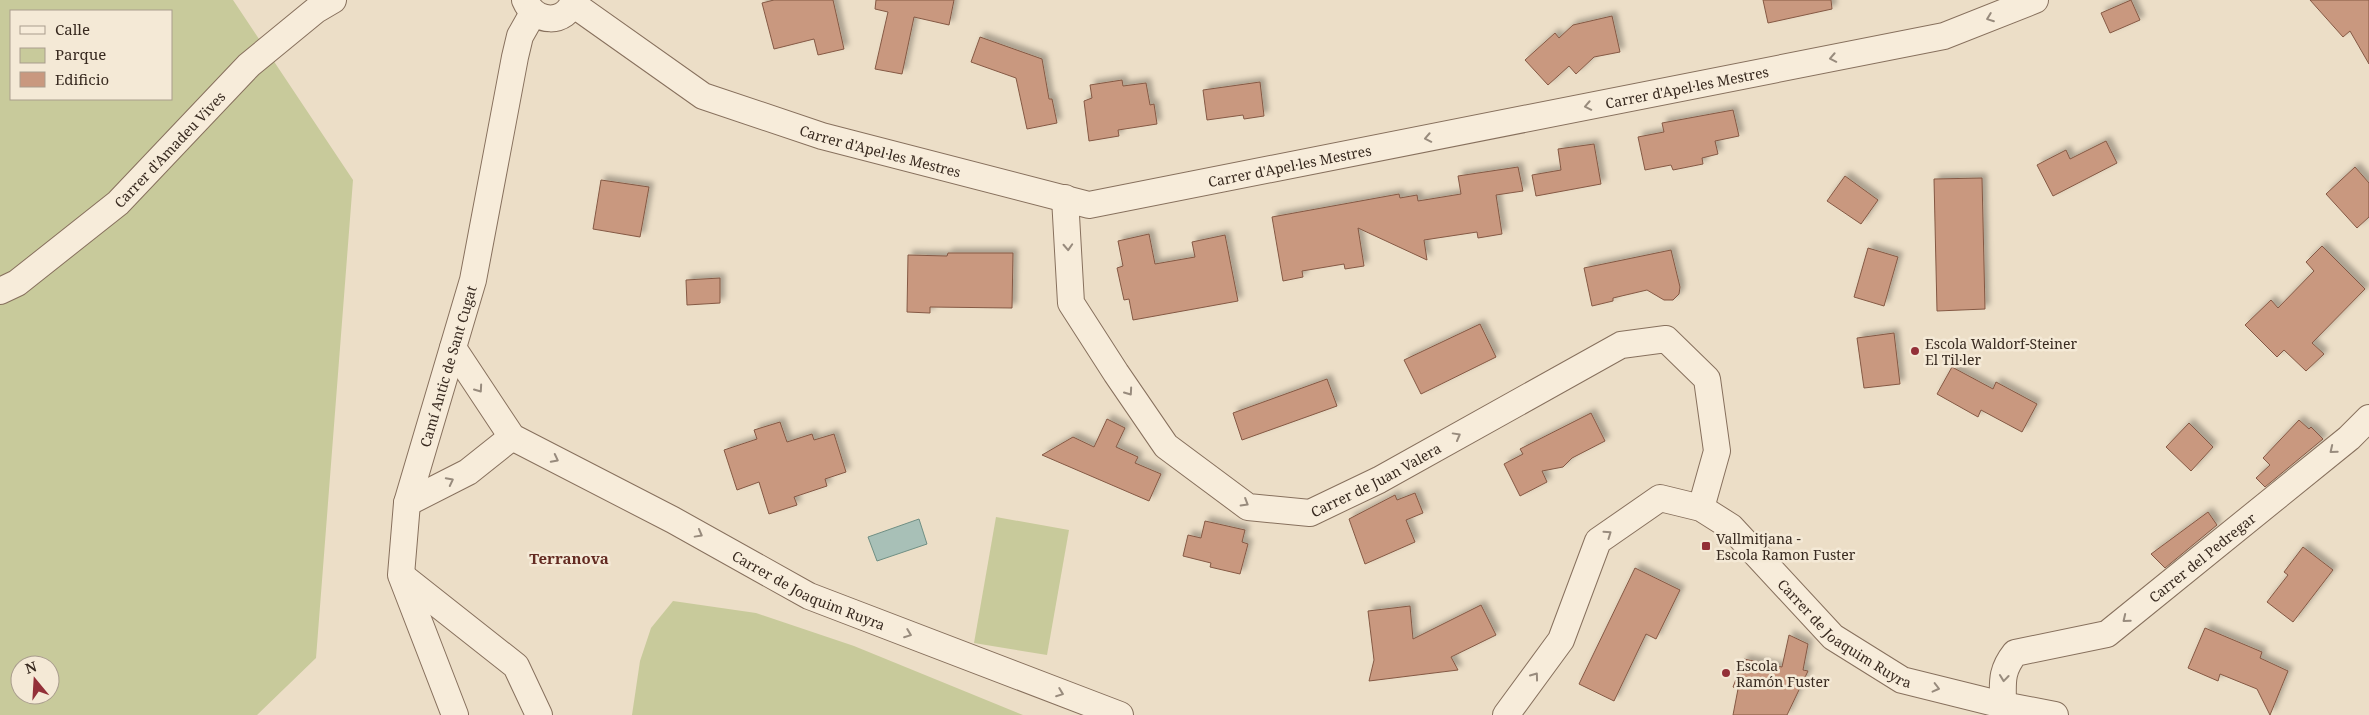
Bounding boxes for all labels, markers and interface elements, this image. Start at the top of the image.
legend [10,10,172,100]
one-way arrow [1986,11,1995,22]
text: Calle [55,19,90,39]
text: Parque [55,44,106,64]
one-way arrow [1829,52,1837,62]
street label: Carrer d'Apel·les Mestres [1604,61,1770,112]
text: Edificio [55,69,109,89]
street label: Carrer d'Amadeu Vives [109,87,229,211]
one-way arrow [1583,101,1592,111]
street label: Carrer d'Apel·les Mestres [797,120,963,181]
one-way arrow [1424,132,1433,143]
street label: Carrer d'Apel·les Mestres [1206,140,1373,191]
one-way arrow [1063,244,1073,251]
street label: Camí Antic de Sant Cugat [415,283,480,449]
place label: Escola Waldorf-Steiner El Til·ler [1925,334,2078,369]
marker: Escola Waldorf-Steiner El Til·ler [1909,345,1921,357]
one-way arrow [473,383,482,393]
one-way arrow [1123,386,1132,396]
one-way arrow [1451,433,1460,443]
street label: Carrer de Juan Valera [1307,438,1444,521]
one-way arrow [2330,445,2339,453]
one-way arrow [550,453,559,463]
one-way arrow [445,477,454,487]
one-way arrow [1239,497,1248,507]
street label: Carrer del Pedregar [2145,508,2260,606]
one-way arrow [694,528,703,538]
place label: Vallmitjana - Escola Ramon Fuster [1716,529,1856,564]
one-way arrow [1602,531,1612,540]
marker: Vallmitjana - Escola Ramon Fuster [1700,540,1712,552]
street label: Carrer de Joaquim Ruyra [729,546,888,634]
district label: Terranova [529,548,609,568]
street label: Carrer de Joaquim Ruyra [1774,574,1914,692]
one-way arrow [2122,614,2131,623]
one-way arrow [903,628,912,638]
north arrow [10,655,60,705]
text: N [23,656,39,678]
place label: Escola Ramón Fuster [1736,656,1830,691]
marker: Escola Ramón Fuster [1720,667,1732,679]
one-way arrow [1529,673,1537,682]
one-way arrow [1999,674,2010,682]
one-way arrow [1932,682,1941,693]
one-way arrow [1055,687,1064,697]

